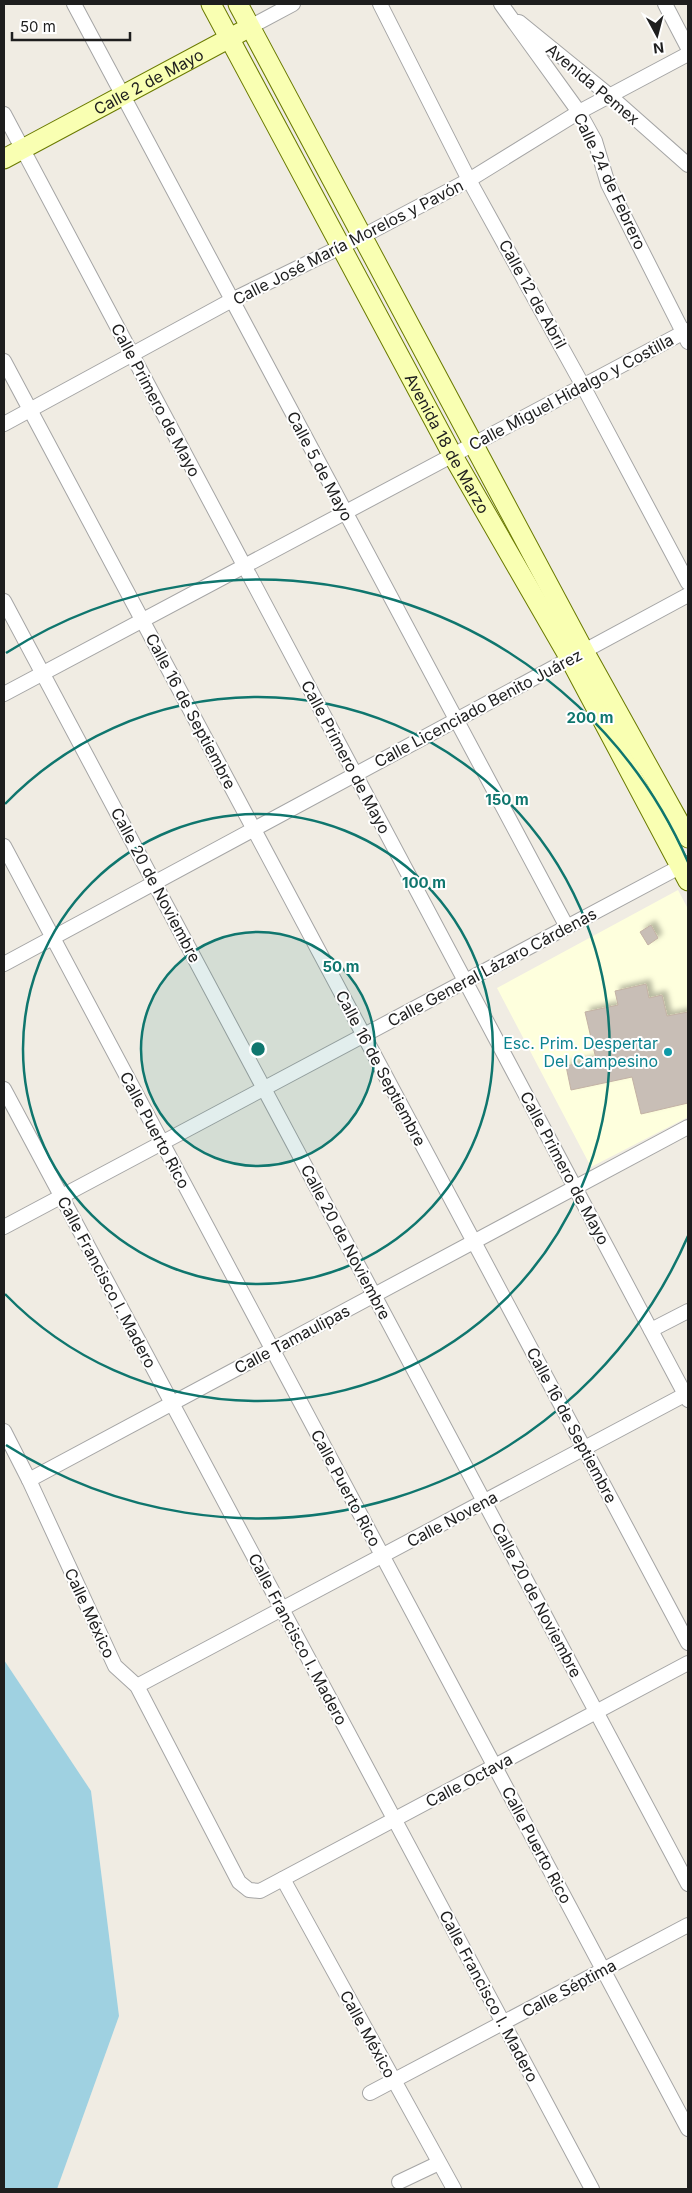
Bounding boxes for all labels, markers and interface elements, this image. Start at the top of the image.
scale bar [12,10,130,42]
north arrow [632,10,682,60]
text: 50 m [20,17,56,36]
street label: Avenida Pemex [542,39,644,129]
text: N [652,39,665,57]
street label: Calle 2 de Mayo [90,44,207,119]
street label: Calle 24 de Febrero [570,109,650,253]
street label: Calle José María Morelos y Pavón [229,175,467,309]
street label: Calle 12 de Abril [495,236,571,352]
street label: Calle Primero de Mayo [107,320,205,480]
street label: Calle Miguel Hidalgo y Costilla [465,329,677,455]
street label: Avenida 18 de Marzo [401,370,494,517]
street label: Calle 5 de Mayo [283,408,357,524]
street label: Calle 16 de Septiembre [141,630,241,792]
street label: Calle Licenciado Benito Juárez [371,645,585,771]
street label: Calle Primero de Mayo [297,677,395,837]
text: 200 m [567,708,613,727]
text: 150 m [485,790,529,809]
street label: Calle 20 de Noviembre [107,804,205,966]
text: 100 m [402,873,446,892]
street label: Calle General Lázaro Cárdenas [384,903,600,1031]
text: 50 m [323,957,359,976]
street label: Calle 16 de Septiembre [331,987,431,1149]
place label: Esc. Prim. Despertar Del Campesino [503,1033,658,1071]
centre of rings [249,1040,267,1058]
marker: Esc. Prim. Despertar Del Campesino [662,1046,674,1058]
street label: Calle Puerto Rico [116,1068,194,1192]
street label: Calle Primero de Mayo [516,1088,614,1248]
street label: Calle 20 de Noviembre [297,1161,395,1323]
street label: Calle Francisco I. Madero [53,1193,161,1371]
street label: Calle Tamaulipas [231,1300,353,1378]
street label: Calle 16 de Septiembre [522,1344,622,1506]
street label: Calle Puerto Rico [307,1426,385,1550]
street label: Calle Novena [403,1487,501,1551]
street label: Calle 20 de Noviembre [488,1519,586,1681]
street label: Calle Francisco I. Madero [244,1550,352,1728]
street label: Calle México [60,1565,120,1661]
street label: Calle Octava [422,1749,516,1811]
street label: Calle Puerto Rico [498,1783,576,1907]
street label: Calle Francisco I. Madero [435,1907,543,2085]
street label: Calle Séptima [519,1955,619,2021]
street label: Calle México [336,1987,400,2081]

